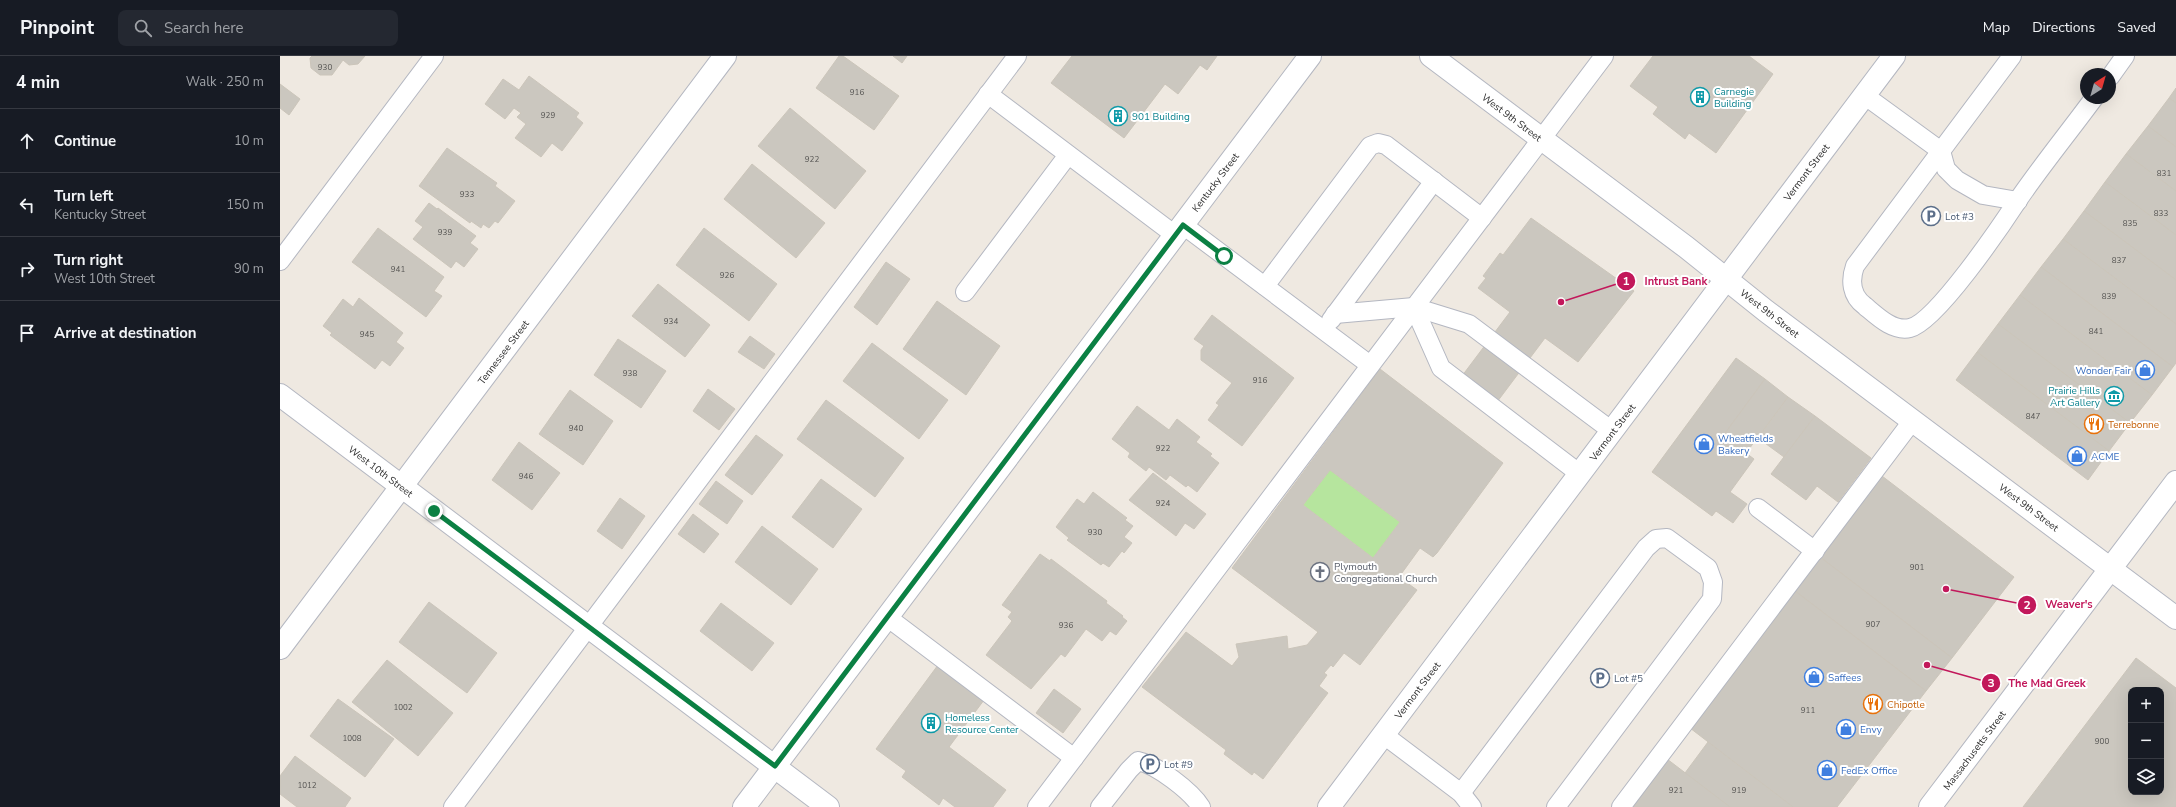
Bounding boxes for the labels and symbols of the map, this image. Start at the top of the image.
house number: 930 [318,62,332,73]
north arrow [2080,68,2116,104]
place label: Carnegie Building [1714,85,1754,111]
building icon: Carnegie Building [1689,86,1711,108]
house number: 916 [850,87,864,98]
street label: West 9th Street [1479,91,1545,145]
building icon: 901 Building [1107,105,1129,127]
house number: 929 [541,110,555,121]
place label: 901 Building [1132,110,1190,124]
street label: Vermont Street [1780,141,1833,205]
street label: Kentucky Street [1189,150,1243,215]
house number: 922 [805,154,819,165]
house number: 831 [2157,168,2171,179]
house number: 933 [460,189,474,200]
parking icon: Lot #3 [1920,205,1942,227]
house number: 833 [2154,208,2168,219]
place label: Lot #3 [1945,210,1974,224]
house number: 835 [2123,218,2137,229]
house number: 939 [438,227,452,238]
route start [1215,247,1233,265]
house number: 837 [2112,255,2126,266]
house number: 941 [391,264,405,275]
callout: Intrust Bank [1616,269,1715,292]
house number: 926 [720,270,734,281]
text: 1 [1622,273,1630,289]
text: Intrust Bank [1645,274,1709,289]
street label: West 9th Street [1737,286,1802,342]
house number: 839 [2102,291,2116,302]
house number: 934 [664,316,678,327]
street label: Tennessee Street [475,317,533,388]
house number: 841 [2089,326,2103,337]
house number: 945 [360,329,374,340]
shop icon: Wonder Fair [2134,359,2156,381]
place label: Wonder Fair [2076,364,2131,378]
house number: 938 [623,368,637,379]
house number: 916 [1253,375,1267,386]
place label: Prairie Hills Art Gallery [2048,384,2101,410]
museum icon: Prairie Hills Art Gallery [2103,385,2125,407]
street label: Vermont Street [1586,401,1639,465]
house number: 847 [2026,411,2040,422]
restaurant icon: Terrebonne [2083,413,2105,435]
place label: Terrebonne [2108,418,2159,432]
house number: 940 [569,423,583,434]
place label: Wheatfields Bakery [1718,432,1773,458]
shop icon: Wheatfields Bakery [1693,433,1715,455]
street label: West 10th Street [345,443,416,501]
house number: 922 [1156,443,1170,454]
shop icon: ACME [2066,445,2088,467]
place label: ACME [2091,450,2119,464]
house number: 946 [519,471,533,482]
street label: West 9th Street [1996,481,2062,535]
house number: 924 [1156,498,1170,509]
route end [425,502,443,520]
house number: 930 [1088,527,1102,538]
place label: Plymouth Congregational Church [1334,560,1437,586]
church icon: Plymouth Congregational Church [1309,561,1331,583]
house number: 901 [1910,562,1924,573]
callout: Weaver's [2017,593,2100,616]
text: 2 [2023,597,2031,613]
text: Weaver's [2045,597,2093,612]
house number: 907 [1866,619,1880,630]
house number: 936 [1059,620,1073,631]
street label: Vermont Street [1391,659,1444,723]
shop icon: Saffees [1803,666,1825,688]
parking icon: Lot #5 [1589,667,1611,689]
place label: Saffees [1828,671,1861,685]
callout: The Mad Greek [1981,671,2094,694]
place label: Lot #5 [1614,672,1643,686]
text: 3 [1987,675,1995,691]
text: The Mad Greek [2008,676,2087,691]
restaurant icon: Chipotle [1862,693,1884,715]
place label: Chipotle [1887,698,1925,712]
house number: 1002 [393,702,413,713]
house number: 911 [1801,705,1815,716]
street label: Massachusetts Street [1940,708,2010,793]
place label: Homeless Resource Center [945,711,1019,737]
building icon: Homeless Resource Center [920,712,942,734]
shop icon: Envy [1835,718,1857,740]
place label: Envy [1860,723,1883,737]
house number: 1008 [342,733,362,744]
house number: 900 [2095,736,2109,747]
parking icon: Lot #9 [1139,753,1161,775]
place label: Lot #9 [1164,758,1193,772]
shop icon: FedEx Office [1816,759,1838,781]
place label: FedEx Office [1841,764,1897,778]
house number: 1012 [297,780,317,791]
house number: 921 [1669,785,1683,796]
house number: 919 [1732,785,1746,796]

